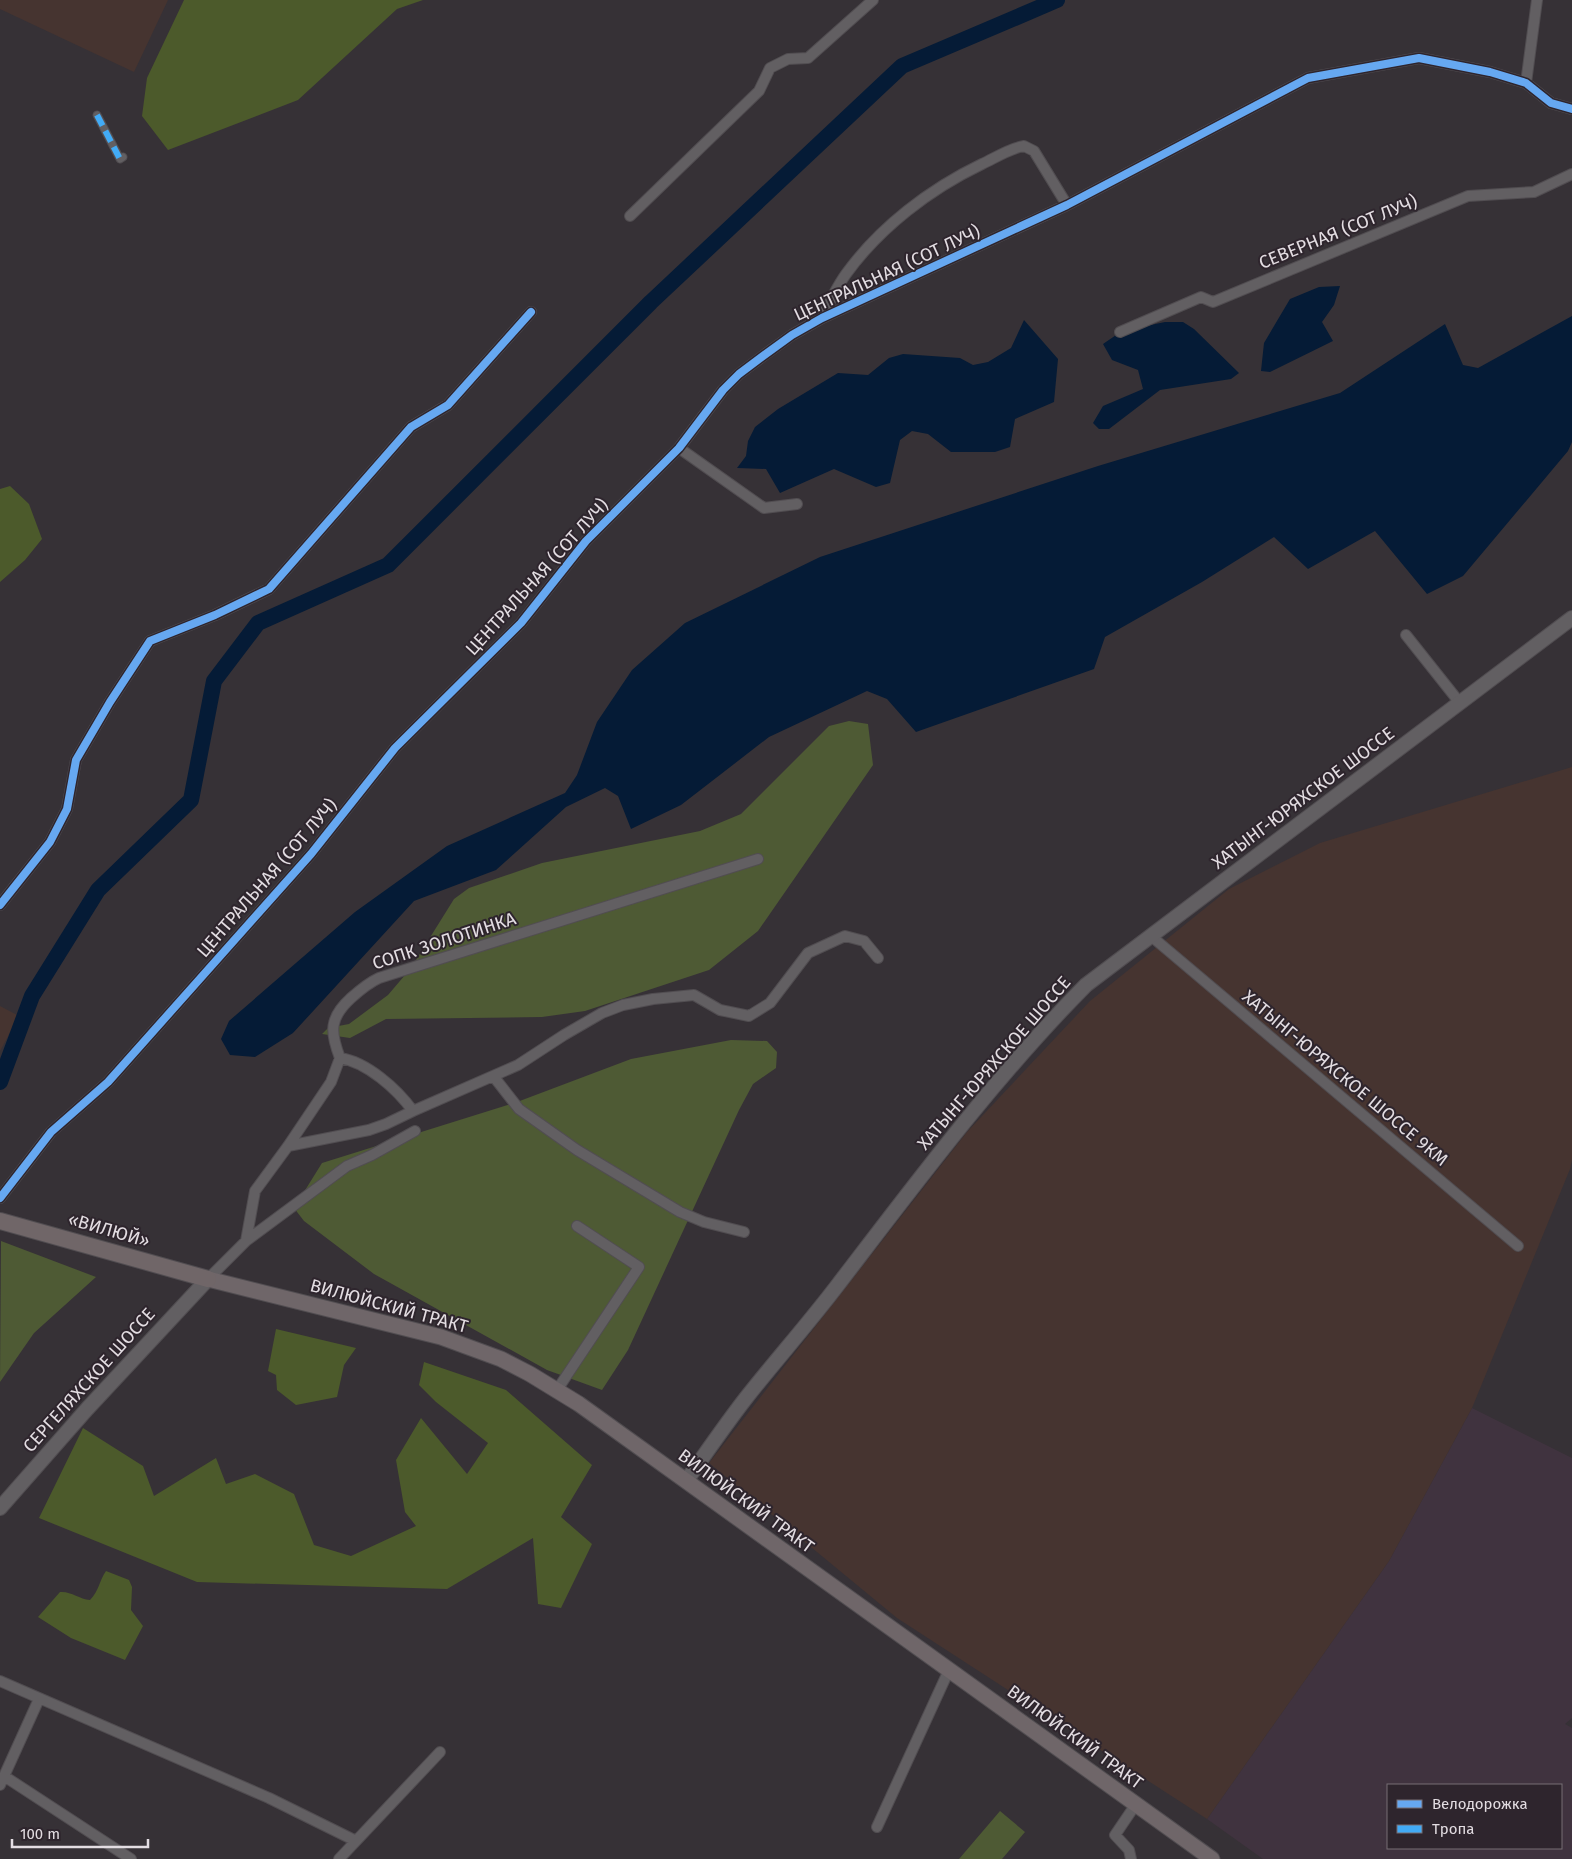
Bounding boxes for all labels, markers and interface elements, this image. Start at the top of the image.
street label: СЕВЕРНАЯ (СОТ ЛУЧ) [1256,190,1421,274]
street label: ЦЕНТРАЛЬНАЯ (СОТ ЛУЧ) [790,220,984,326]
street label: ЦЕНТРАЛЬНАЯ (СОТ ЛУЧ) [461,494,613,660]
street label: ХАТЫНГ-ЮРЯХСКОЕ ШОССЕ [1207,722,1399,874]
street label: ЦЕНТРАЛЬНАЯ (СОТ ЛУЧ) [192,794,342,962]
street label: СОПК ЗОЛОТИНКА [369,907,519,975]
street label: ХАТЫНГ-ЮРЯХСКОЕ ШОССЕ [913,972,1075,1154]
street label: ХАТЫНГ-ЮРЯХСКОЕ ШОССЕ 9КМ [1238,985,1452,1171]
street label: «ВИЛЮЙ» [66,1208,152,1252]
street label: ВИЛЮЙСКИЙ ТРАКТ [308,1274,471,1338]
street label: СЕРГЕЛЯХСКОЕ ШОССЕ [18,1303,160,1457]
street label: ВИЛЮЙСКИЙ ТРАКТ [674,1444,819,1558]
street label: ВИЛЮЙСКИЙ ТРАКТ [1003,1680,1148,1794]
legend [1387,1784,1562,1849]
text: Велодорожка [1432,1795,1528,1813]
scale bar [12,1816,149,1848]
text: Тропа [1432,1820,1474,1838]
text: 100 m [20,1825,60,1843]

